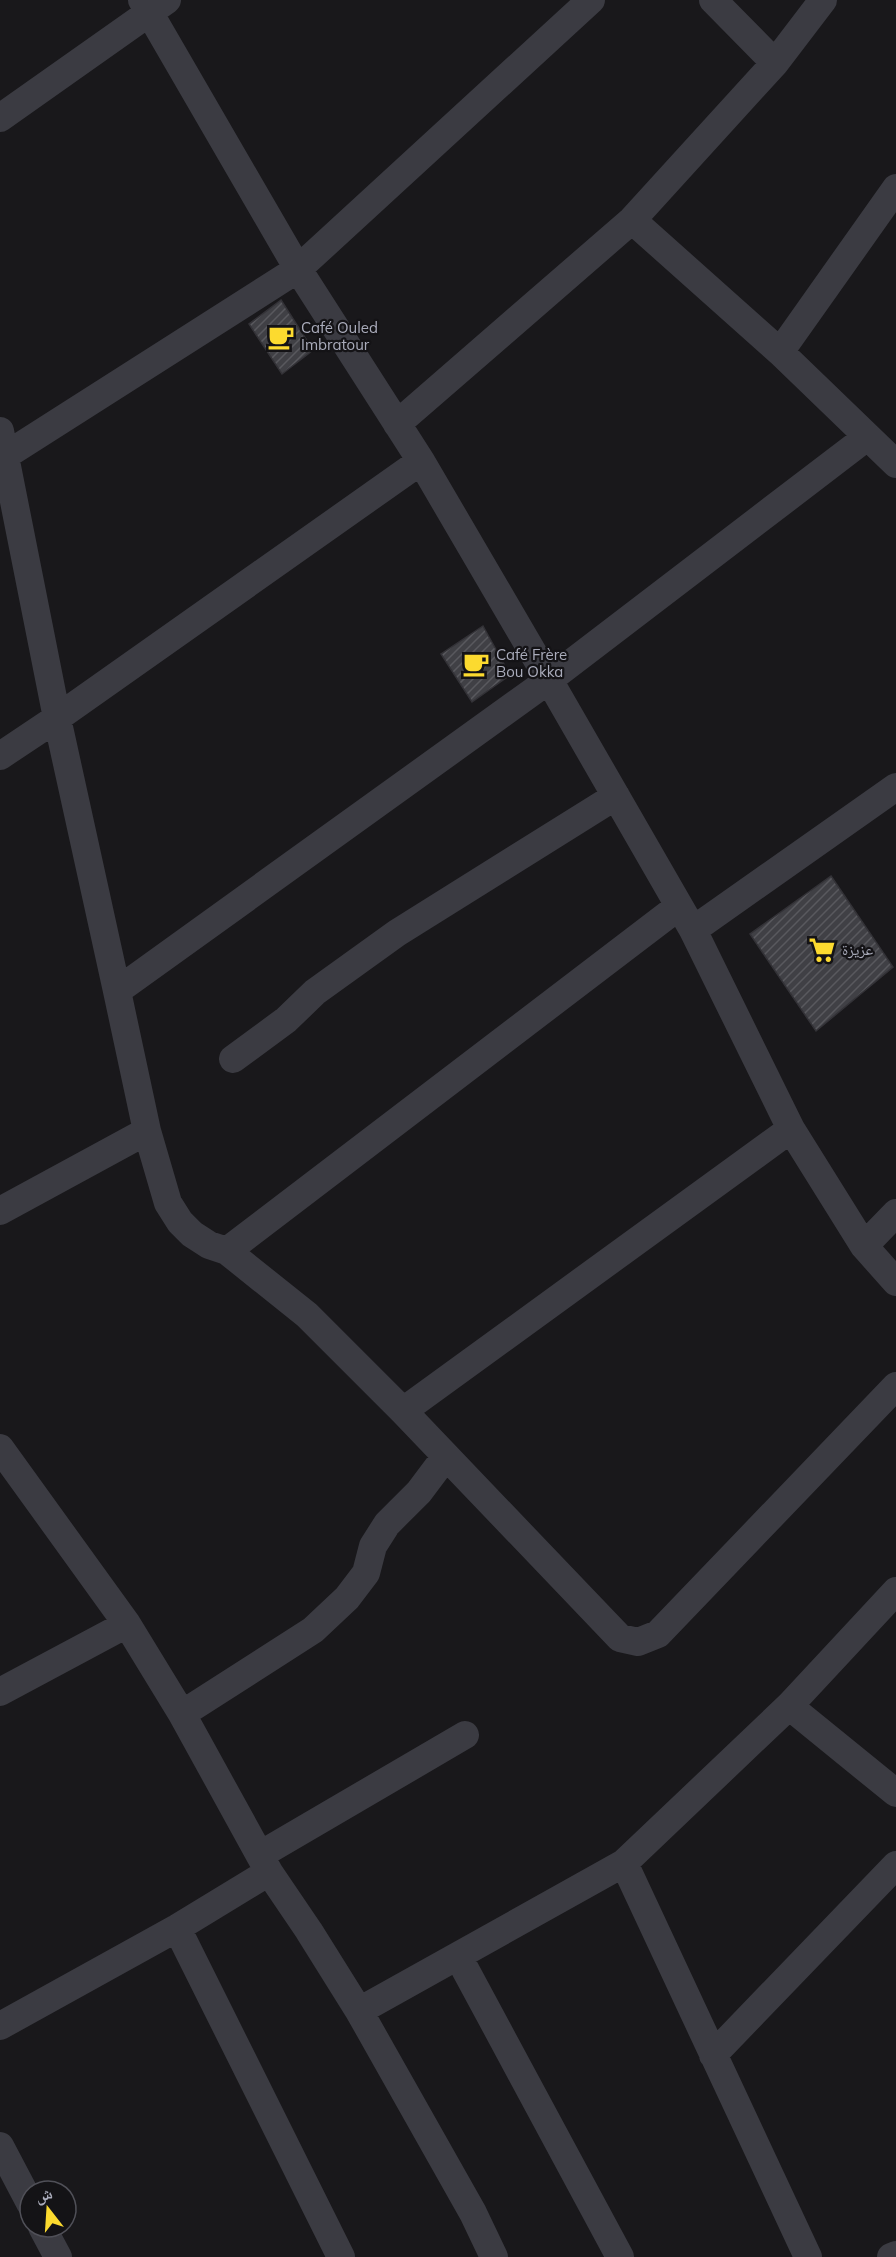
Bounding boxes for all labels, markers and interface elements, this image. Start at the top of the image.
place label: Café Ouled Imbratour [301,318,378,354]
cafe icon: Café Ouled Imbratour [266,322,296,352]
place label: Café Frère Bou Okka [496,645,567,681]
cafe icon: Café Frère Bou Okka [461,649,491,679]
supermarket icon: عزيزة [807,935,837,965]
place label: عزيزة [842,940,873,959]
north arrow [18,2179,78,2239]
text: ش [33,2183,55,2207]

